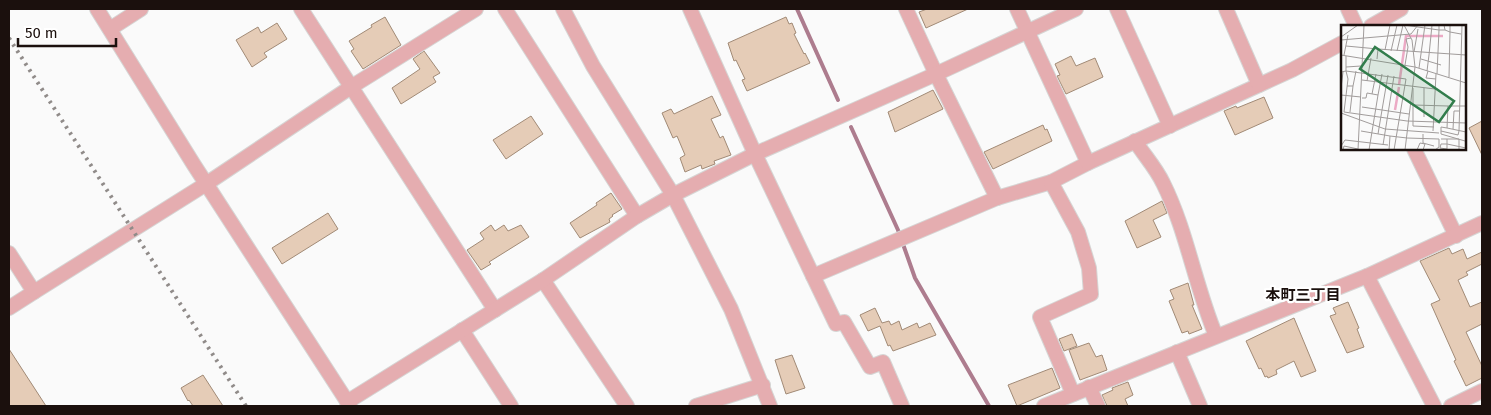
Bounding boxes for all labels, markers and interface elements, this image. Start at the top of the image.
scale bar [18,15,115,47]
text: 50 m [25,24,58,42]
inset map [1341,25,1466,150]
district label: 本町三丁目 [1265,286,1341,304]

